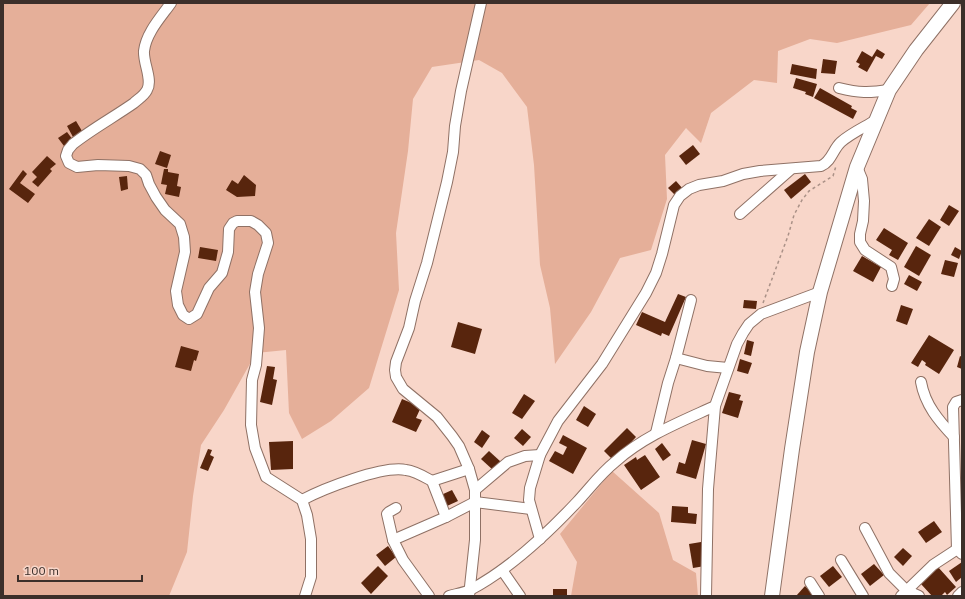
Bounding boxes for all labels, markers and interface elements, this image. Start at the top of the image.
scale bar [18,557,142,583]
text: 100 m [24,563,59,578]

